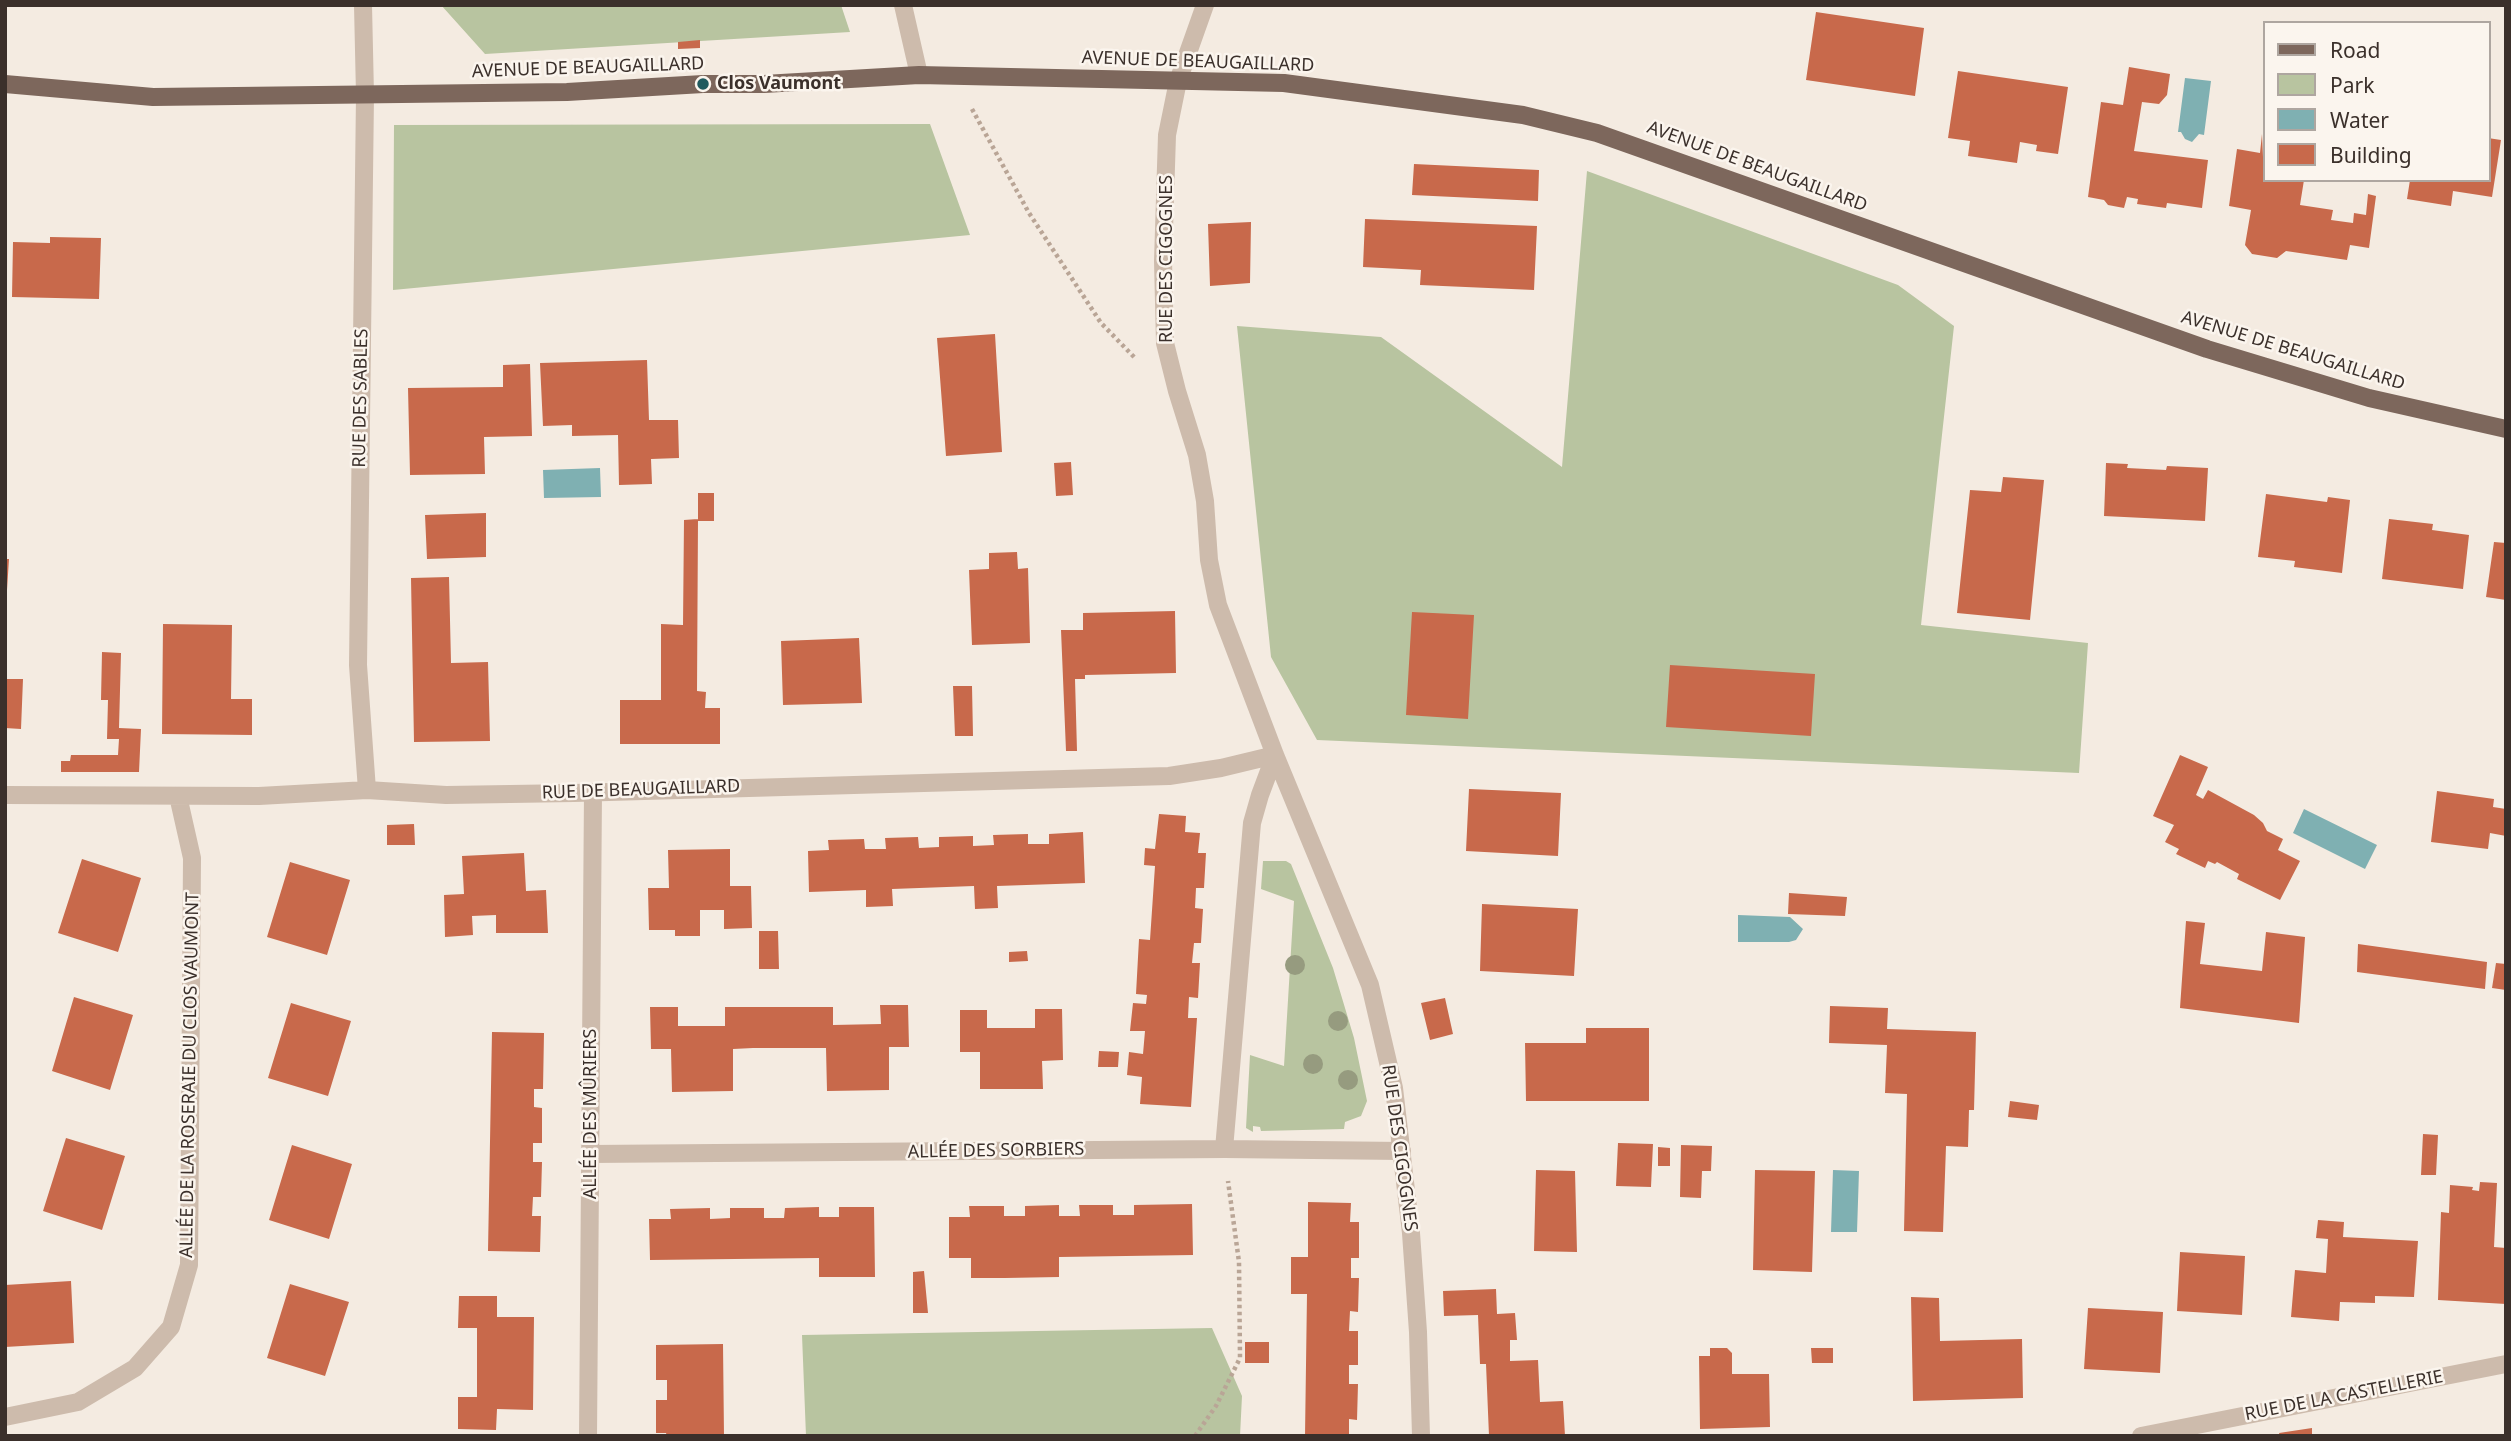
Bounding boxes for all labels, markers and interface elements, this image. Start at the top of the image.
legend [2262,21,2490,182]
text: Road [2330,36,2380,64]
street label: AVENUE DE BEAUGAILLARD [1081,47,1315,77]
street label: AVENUE DE BEAUGAILLARD [471,53,705,83]
text: Park [2330,71,2374,99]
place label: Clos Vaumont [717,73,841,95]
marker: Clos Vaumont [695,76,711,92]
text: Water [2330,106,2389,134]
street label: AVENUE DE BEAUGAILLARD [1644,117,1870,217]
text: Building [2330,141,2412,169]
street label: RUE DES CIGOGNES [1156,175,1178,343]
street label: AVENUE DE BEAUGAILLARD [2179,307,2407,395]
street label: RUE DES SABLES [349,328,373,468]
street label: RUE DE BEAUGAILLARD [541,776,741,804]
street label: ALLÉE DE LA ROSERAIE DU CLOS VAUMONT [176,892,204,1258]
street label: ALLÉE DES MÛRIERS [580,1029,602,1199]
street label: RUE DES CIGOGNES [1377,1063,1421,1233]
street label: ALLÉE DES SORBIERS [907,1139,1085,1163]
street label: RUE DE LA CASTELLERIE [2243,1366,2445,1426]

